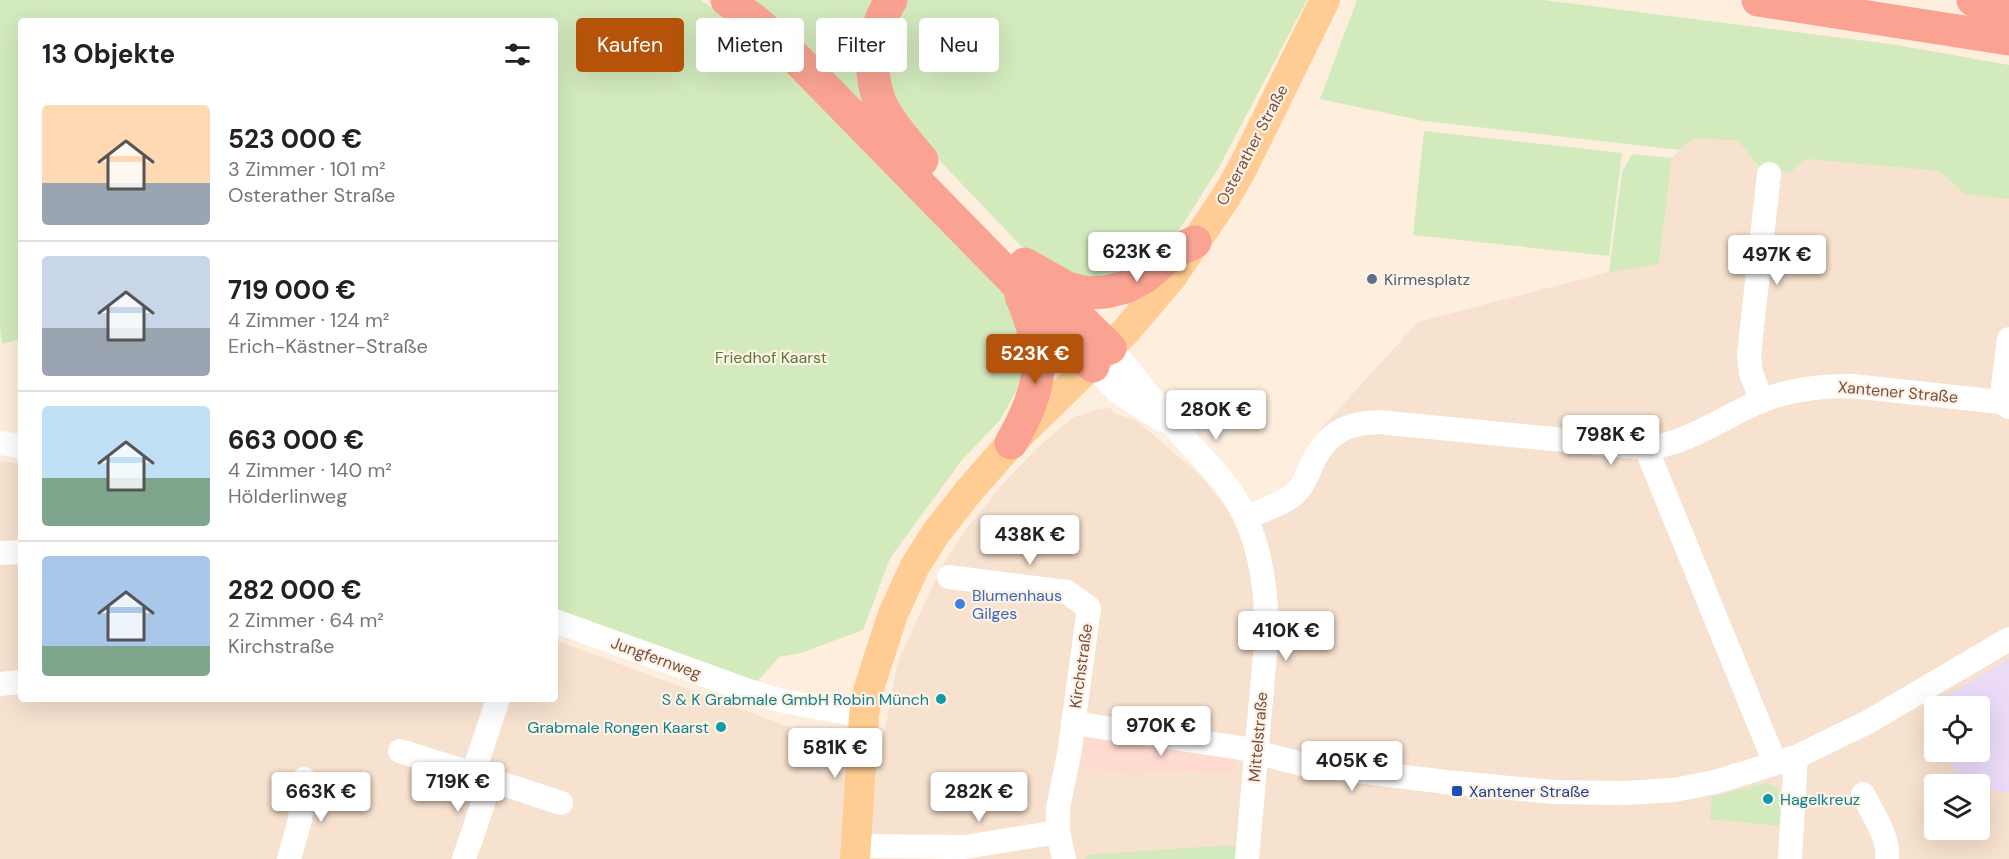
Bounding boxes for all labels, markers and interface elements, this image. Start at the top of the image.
chip: Kaufen [576,18,684,72]
chip: Mieten [696,18,804,72]
chip: Filter [816,18,907,72]
chip: Neu [919,18,999,72]
text: 13 Objekte [42,37,175,71]
icon: filters [501,38,534,71]
street label: Osterather Straße [1211,81,1293,209]
text: 523 000 € [228,122,362,156]
icon: home [90,129,162,201]
text: 3 Zimmer · 101 m² [228,156,386,182]
text: Osterather Straße [228,182,395,208]
pin: 623K € [1088,232,1186,283]
pin: 497K € [1728,235,1826,286]
text: 623K € [1102,238,1172,264]
text: 497K € [1742,241,1812,267]
place label: Kirmesplatz [1384,269,1470,290]
marker: Kirmesplatz [1365,272,1379,286]
text: 719 000 € [228,273,356,307]
icon: home [90,280,162,352]
text: 4 Zimmer · 124 m² [228,307,389,333]
text: Erich-Kästner-Straße [228,333,428,359]
pin: 523K € [986,334,1084,385]
text: 523K € [1000,340,1070,366]
park label: Friedhof Kaarst [715,347,827,368]
street label: Xantener Straße [1837,376,1959,408]
pin: 280K € [1167,390,1265,441]
text: 280K € [1180,396,1252,422]
pin: 798K € [1562,415,1660,466]
text: 798K € [1576,421,1646,447]
text: 663 000 € [228,423,364,457]
icon: home [90,430,162,502]
text: 4 Zimmer · 140 m² [228,457,392,483]
text: Hölderlinweg [228,483,347,509]
pin: 438K € [981,515,1079,566]
text: 438K € [994,521,1066,547]
text: 282 000 € [228,573,362,607]
icon: home [90,580,162,652]
place label: Blumenhaus Gilges [972,585,1062,624]
marker: Blumenhaus Gilges [953,597,967,611]
text: 2 Zimmer · 64 m² [228,607,384,633]
pin: 410K € [1237,611,1335,662]
text: 410K € [1252,617,1320,643]
street label: Kirchstraße [1065,622,1097,710]
street label: Jungfernweg [608,632,704,684]
text: Kirchstraße [228,633,334,659]
place label: S & K Grabmale GmbH Robin Münch [662,689,929,710]
street label: Mittelstraße [1244,691,1272,783]
marker: S & K Grabmale GmbH Robin Münch [934,692,948,706]
map controls [1924,696,1990,840]
button: locate [1924,696,1990,762]
pin: 970K € [1112,706,1210,757]
text: 970K € [1126,712,1196,738]
place label: Grabmale Rongen Kaarst [527,717,709,738]
marker: Grabmale Rongen Kaarst [714,720,728,734]
pin: 581K € [786,728,884,779]
text: 581K € [802,734,868,760]
pin: 405K € [1303,741,1401,792]
text: 405K € [1315,747,1389,773]
pin: 719K € [409,762,507,813]
text: 719K € [426,768,490,794]
pin: 663K € [272,772,370,823]
pin: 282K € [930,772,1028,823]
button: layers [1924,774,1990,840]
text: 663K € [286,778,356,804]
text: 282K € [944,778,1014,804]
place label: Xantener Straße [1469,781,1589,802]
marker: Xantener Straße [1450,784,1464,798]
place label: Hagelkreuz [1780,789,1860,810]
marker: Hagelkreuz [1761,792,1775,806]

